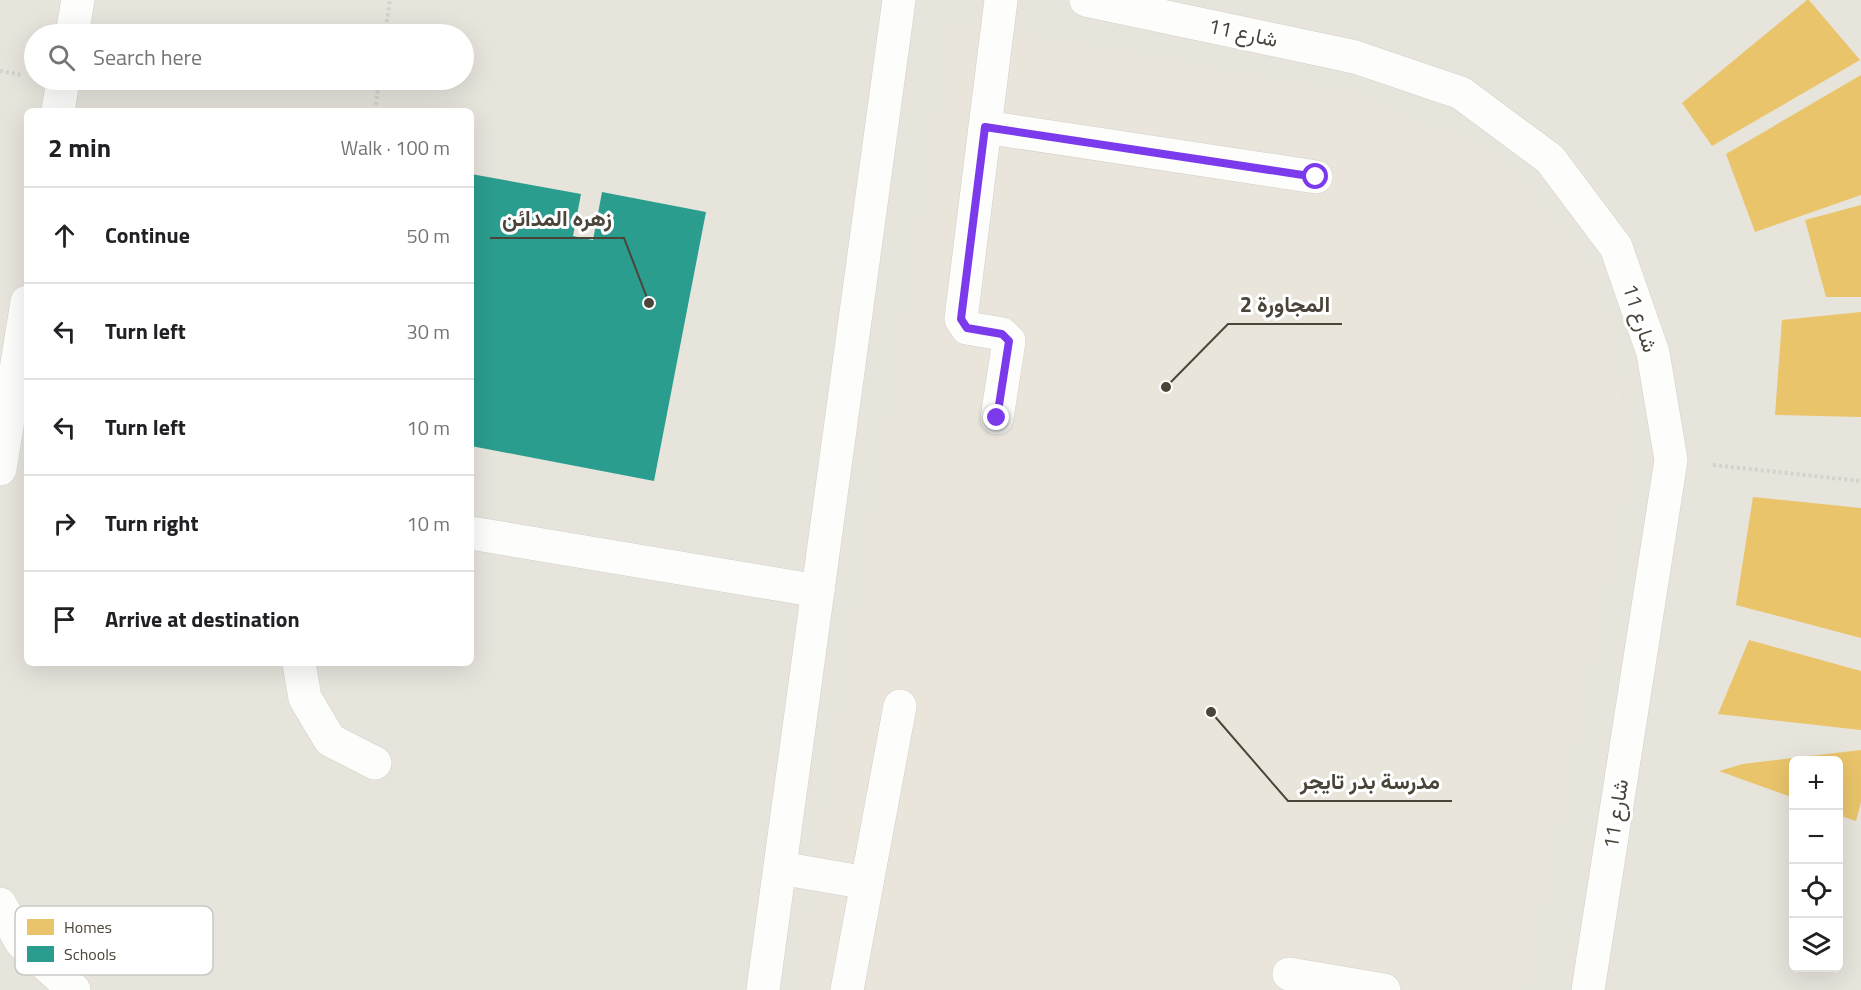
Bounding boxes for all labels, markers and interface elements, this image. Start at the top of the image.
street label: شارع 11 [1205,9,1281,55]
search box [24,24,474,90]
text: Search here [93,40,202,74]
icon: search [45,41,78,74]
text: 2 min [48,128,111,167]
text: Walk · 100 m [341,132,450,163]
route start [1302,163,1328,189]
callout: زهره المدائن [490,198,624,238]
text: زهره المدائن [502,201,612,235]
text: Continue [105,218,190,252]
icon: ahead [48,219,81,252]
text: 50 m [406,220,450,251]
street label: شارع 11 [1615,279,1667,356]
callout: المجاورة 2 [1228,284,1342,324]
text: المجاورة 2 [1240,287,1330,321]
text: Turn left [105,314,186,348]
icon: left [48,315,81,348]
text: 30 m [406,316,450,347]
route end [983,404,1009,430]
text: Turn left [105,410,186,444]
icon: left [48,411,81,444]
text: 10 m [406,412,450,443]
text: Turn right [105,506,199,540]
icon: right [48,507,81,540]
text: 10 m [406,508,450,539]
text: Arrive at destination [105,602,300,636]
icon: arrive [48,603,81,636]
map controls [1789,756,1843,972]
button: + [1789,756,1843,810]
callout: مدرسة بدر تايجر [1288,761,1452,801]
text: مدرسة بدر تايجر [1299,764,1440,798]
street label: شارع 11 [1594,777,1636,851]
button: − [1789,810,1843,864]
button: locate [1789,864,1843,918]
legend [15,906,213,975]
text: Homes [64,915,112,939]
button: layers [1789,918,1843,972]
text: Schools [64,942,116,966]

